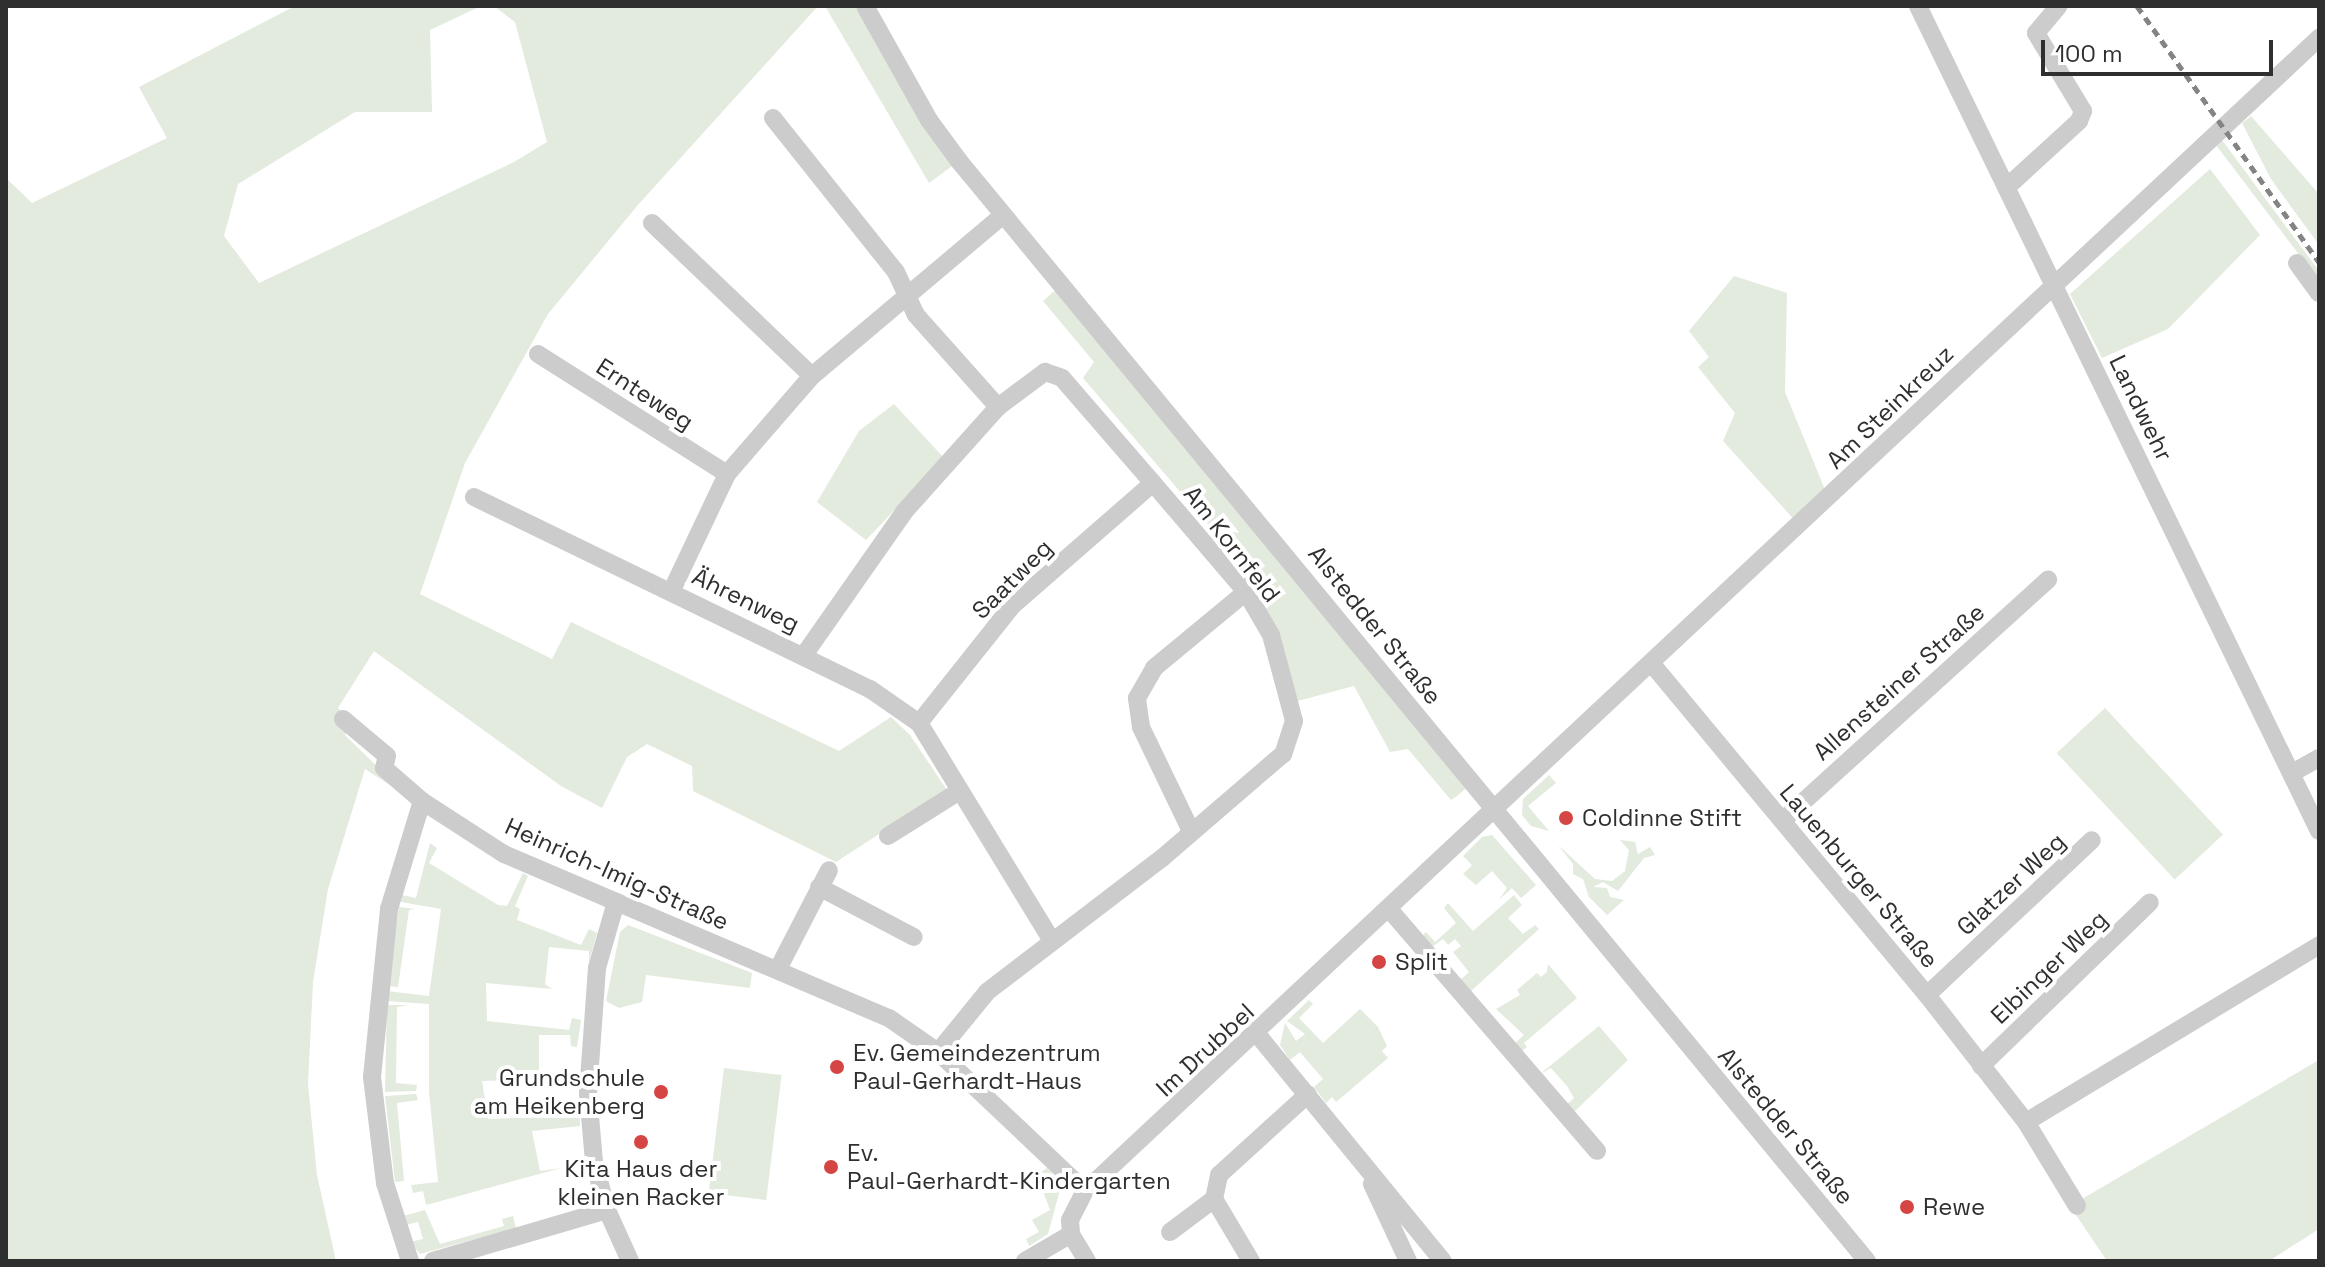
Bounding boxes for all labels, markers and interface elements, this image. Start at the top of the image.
scale bar [2045,24,2277,74]
text: 100 m [2055,38,2123,69]
street label: Am Steinkreuz [1821,339,1959,475]
street label: Landwehr [2103,350,2179,466]
street label: Ernteweg [591,352,699,436]
street label: Am Kornfeld [1178,480,1286,608]
street label: Saatweg [966,533,1058,625]
street label: Alstedder Straße [1302,540,1448,710]
street label: Ährenweg [688,562,804,638]
street label: Allensteiner Straße [1807,598,1991,766]
street label: Lauenburger Straße [1774,778,1944,974]
place label: Coldinne Stift [1582,804,1742,832]
marker: Coldinne Stift [1557,809,1575,827]
street label: Heinrich-Imig-Straße [501,812,733,936]
street label: Glatzer Weg [1951,827,2071,941]
street label: Elbinger Weg [1985,904,2113,1030]
place label: Split [1395,948,1448,976]
marker: Split [1370,953,1388,971]
street label: Im Drubbel [1150,997,1260,1103]
place label: Ev. Gemeindezentrum Paul-Gerhardt-Haus [853,1039,1101,1095]
street label: Alstedder Straße [1712,1042,1860,1210]
marker: Ev. Gemeindezentrum Paul-Gerhardt-Haus [828,1058,846,1076]
place label: Grundschule am Heikenberg [474,1064,645,1120]
marker: Grundschule am Heikenberg [652,1083,670,1101]
marker: Kita Haus der kleinen Racker [632,1133,650,1151]
place label: Ev. Paul-Gerhardt-Kindergarten [847,1139,1171,1195]
place label: Kita Haus der kleinen Racker [557,1155,725,1211]
marker: Ev. Paul-Gerhardt-Kindergarten [822,1158,840,1176]
place label: Rewe [1923,1193,1985,1221]
marker: Rewe [1898,1198,1916,1216]

